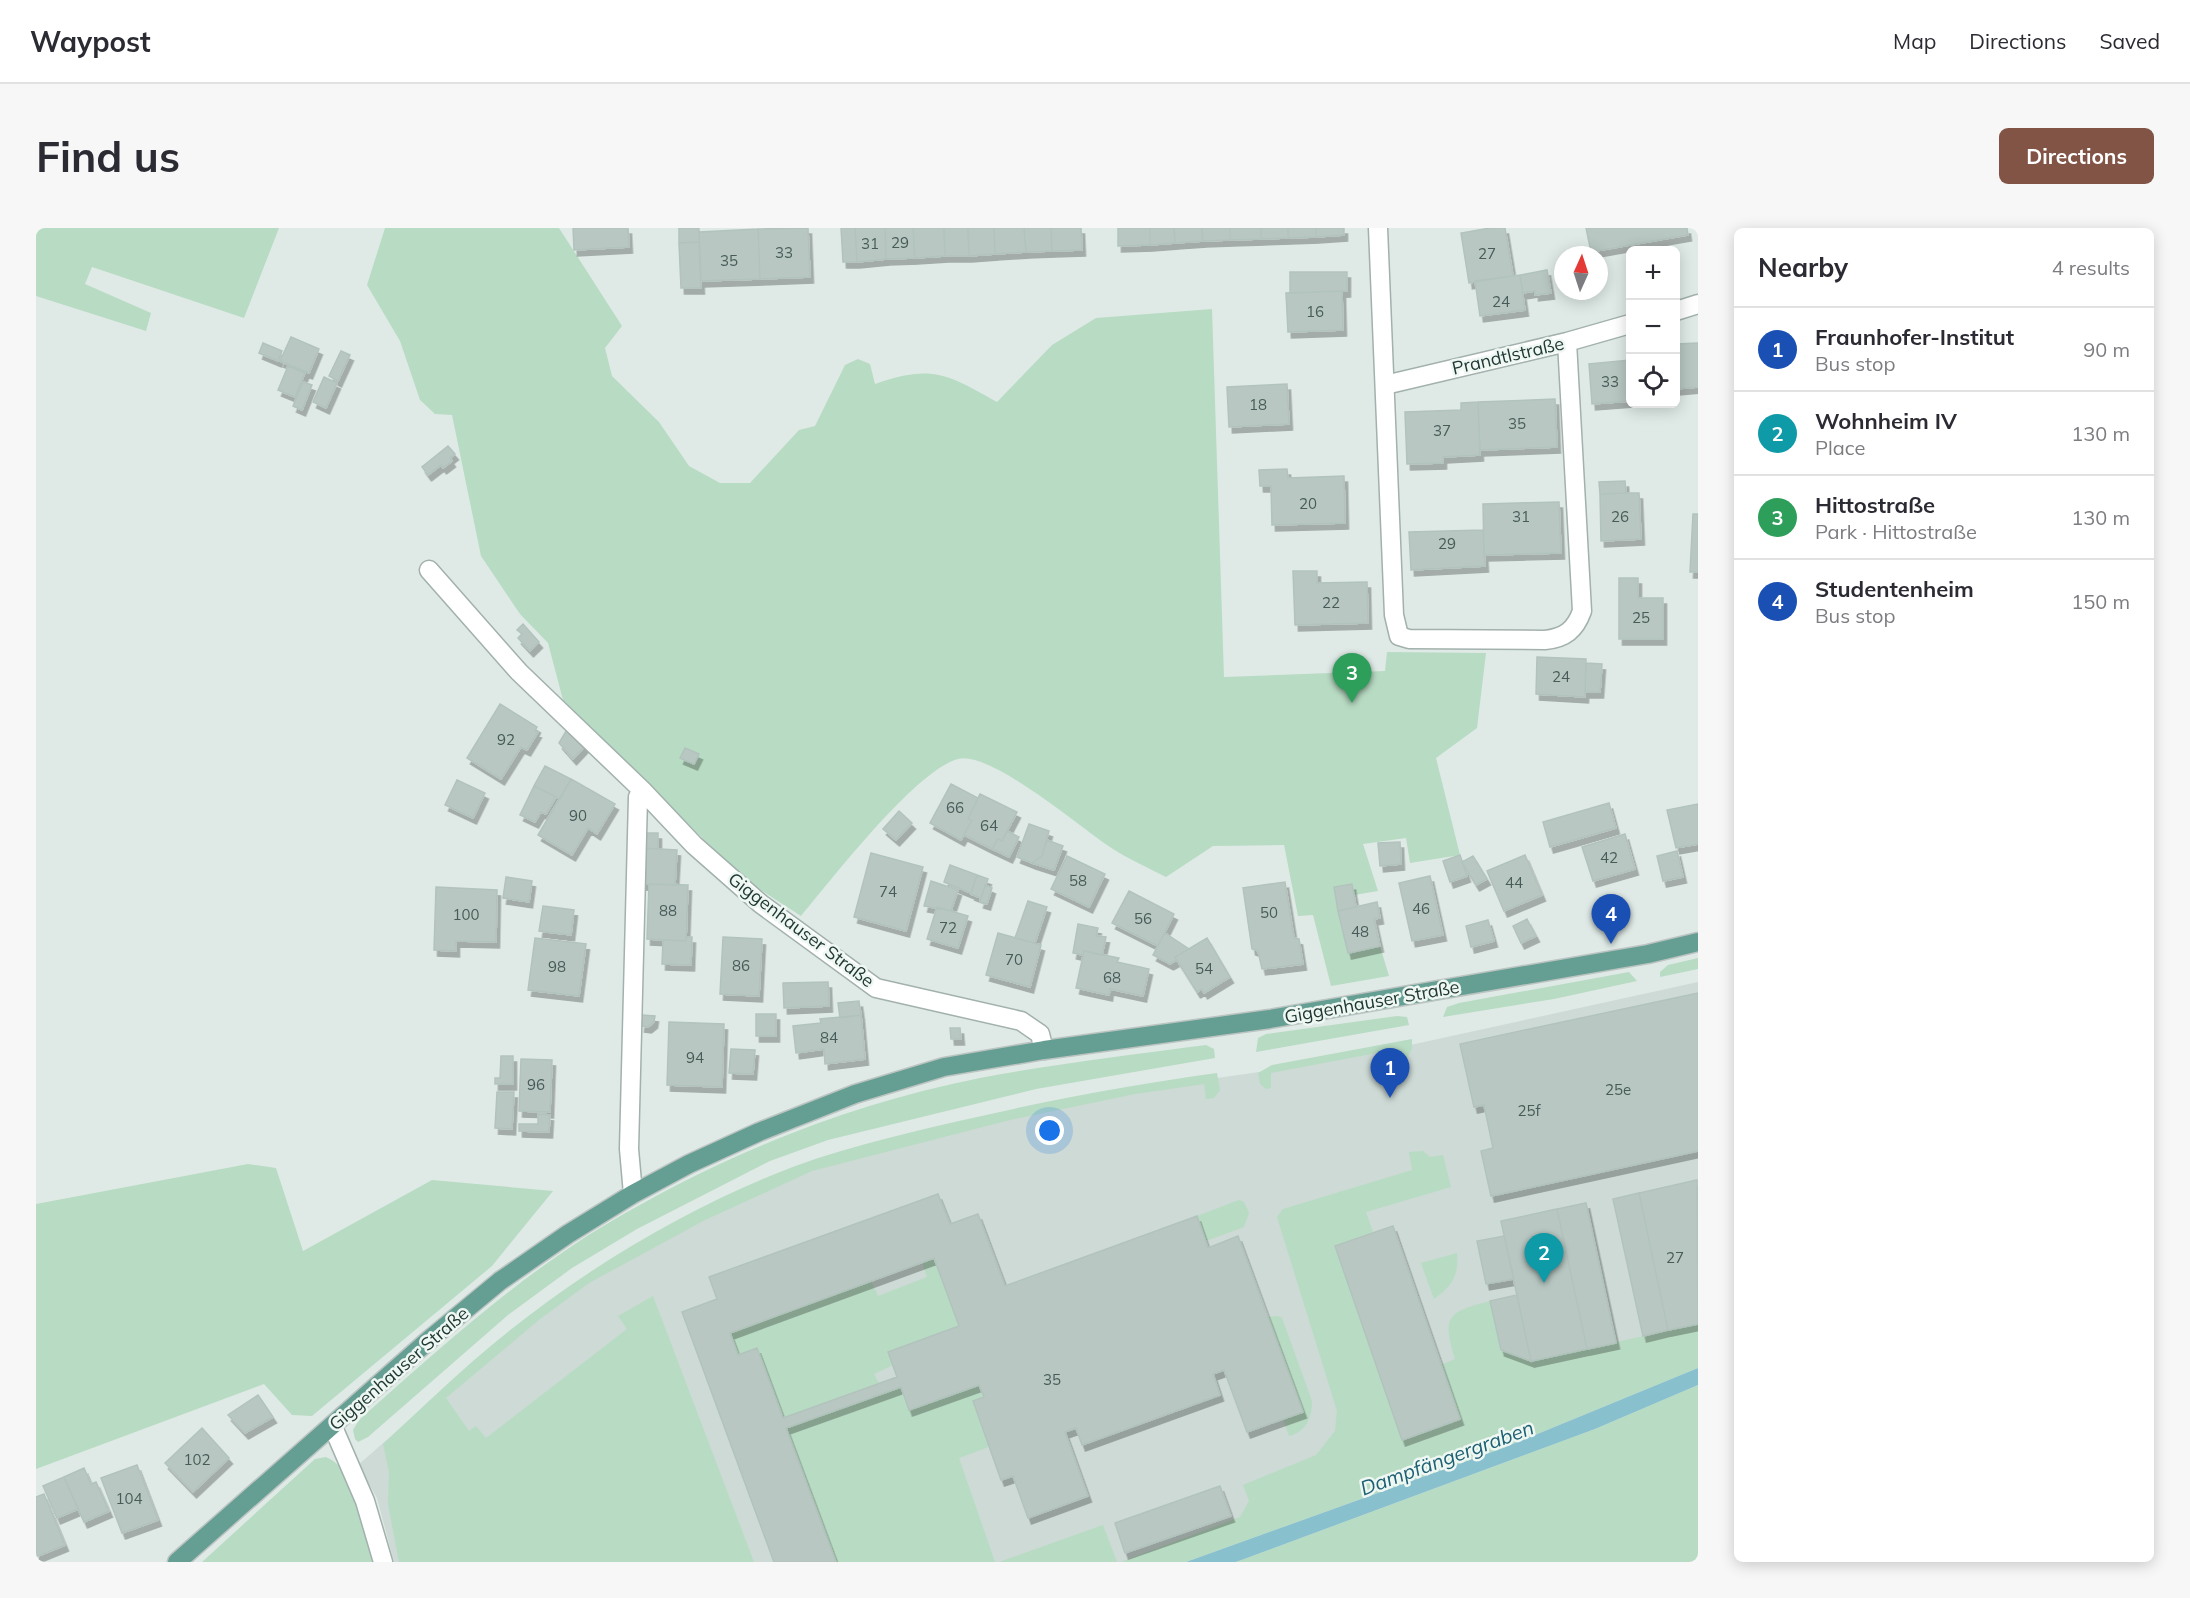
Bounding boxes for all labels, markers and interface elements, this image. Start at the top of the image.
text: Waypost [30,24,151,59]
text: Map [1893,28,1936,54]
text: Directions [1969,28,2066,54]
text: Saved [2099,28,2160,54]
button: Directions [1999,128,2154,184]
text: Find us [36,130,180,183]
house number: 29 [891,233,909,252]
house number: 31 [861,234,879,253]
house number: 33 [775,243,793,262]
house number: 27 [1478,244,1496,263]
north arrow [1554,246,1608,300]
map controls [1626,246,1680,408]
button: + [1626,246,1680,300]
house number: 35 [720,251,738,270]
text: Nearby [1758,251,1848,284]
text: 4 results [2052,255,2130,280]
house number: 24 [1492,292,1510,311]
button: − [1626,300,1680,354]
house number: 16 [1306,302,1324,321]
text: Fraunhofer-Institut [1815,323,2014,351]
street label: Prandtlstraße [1450,331,1566,380]
text: 1 [1772,337,1784,362]
text: 90 m [2083,337,2130,362]
text: Bus stop [1815,351,1895,376]
button: locate [1626,354,1680,408]
house number: 33 [1601,372,1619,391]
house number: 18 [1249,395,1267,414]
text: Wohnheim IV [1815,407,1957,435]
house number: 35 [1508,414,1526,433]
house number: 37 [1433,421,1451,440]
text: 2 [1772,421,1784,446]
text: 130 m [2071,421,2130,446]
text: Place [1815,435,1865,460]
text: Hittostraße [1815,491,1935,519]
house number: 20 [1299,494,1317,513]
text: 3 [1772,505,1784,530]
text: 130 m [2071,505,2130,530]
house number: 31 [1512,507,1530,526]
house number: 26 [1611,507,1629,526]
text: Park · Hittostraße [1815,519,1977,544]
house number: 29 [1438,534,1456,553]
text: Studentenheim [1815,575,1974,603]
text: 4 [1772,589,1784,614]
text: 150 m [2071,589,2130,614]
house number: 22 [1322,593,1340,612]
text: Bus stop [1815,603,1895,628]
house number: 25 [1632,608,1650,627]
pin: 3 [1332,654,1372,703]
house number: 24 [1552,667,1570,686]
house number: 92 [497,730,515,749]
house number: 66 [946,798,964,817]
house number: 90 [569,806,587,825]
house number: 64 [980,816,998,835]
house number: 42 [1600,848,1618,867]
street label: Giggenhauser Straße [724,867,879,992]
house number: 58 [1069,871,1087,890]
house number: 44 [1505,873,1523,892]
house number: 74 [879,882,897,901]
pin: 4 [1592,894,1630,944]
house number: 46 [1412,899,1430,918]
house number: 88 [659,901,677,920]
house number: 50 [1260,903,1278,922]
house number: 100 [452,905,480,924]
house number: 56 [1134,909,1152,928]
house number: 72 [939,918,957,937]
house number: 48 [1351,922,1369,941]
house number: 70 [1005,950,1023,969]
house number: 86 [732,956,750,975]
house number: 98 [548,957,566,976]
house number: 54 [1195,959,1213,978]
house number: 68 [1103,968,1121,987]
street label: Giggenhauser Straße [1283,975,1461,1028]
house number: 84 [820,1028,838,1047]
house number: 94 [686,1048,704,1067]
pin: 1 [1370,1048,1410,1098]
house number: 96 [527,1075,545,1094]
house number: 25e [1605,1080,1631,1099]
house number: 25f [1517,1101,1541,1120]
your location [1035,1116,1064,1145]
pin: 2 [1524,1234,1564,1283]
house number: 27 [1666,1248,1684,1267]
street label: Giggenhauser Straße [324,1302,473,1435]
house number: 35 [1043,1370,1061,1389]
water label: Dampfängergraben [1357,1415,1537,1501]
house number: 102 [183,1450,211,1469]
house number: 104 [115,1489,143,1508]

